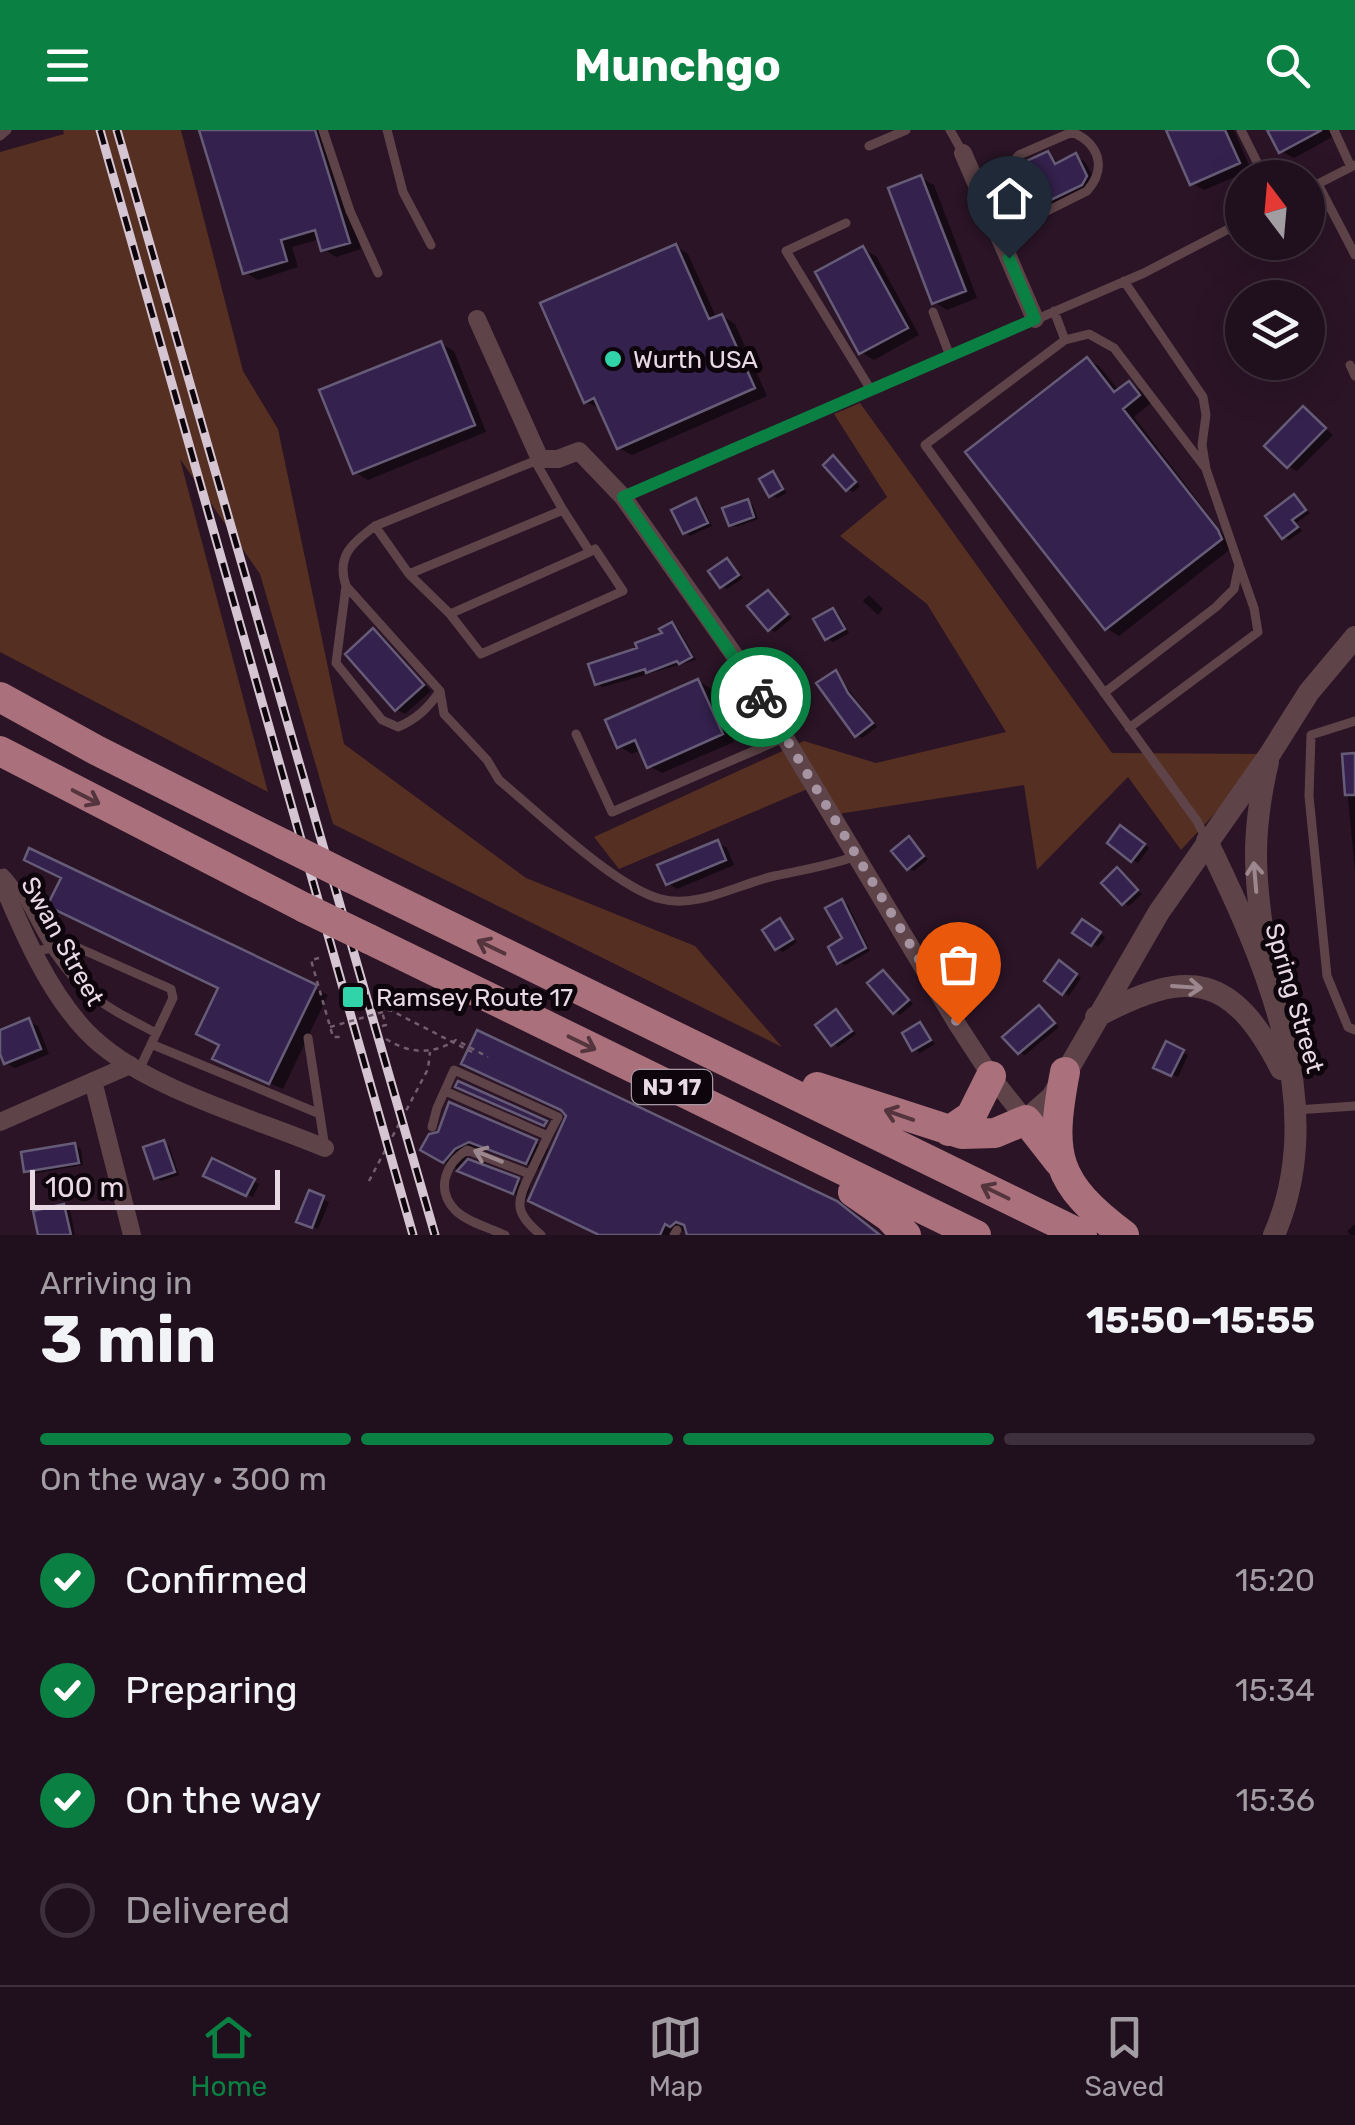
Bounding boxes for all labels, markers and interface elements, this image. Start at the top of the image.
icon: menu [40,38,95,93]
icon: search [1260,38,1315,93]
text: Munchgo [574,39,781,92]
pin [967,156,1052,259]
north arrow [1225,160,1325,260]
map controls [1225,160,1325,380]
icon: home [982,171,1037,226]
button: layers [1225,280,1325,380]
place label: Wurth USA [633,345,758,374]
marker: Wurth USA [602,348,624,370]
courier [711,647,811,747]
icon: bike [734,670,789,725]
one-way arrow [71,788,101,807]
one-way arrow [1246,861,1265,893]
street label: Swan Street [15,872,110,1011]
street label: Spring Street [1259,920,1330,1077]
pin [916,922,1001,1025]
one-way arrow [477,936,507,955]
icon: bag [931,937,986,992]
one-way arrow [1170,978,1202,997]
place label: Ramsey Route 17 [376,983,573,1012]
marker: Ramsey Route 17 [340,984,366,1010]
one-way arrow [567,1034,596,1053]
road number: NJ 17 [632,1070,712,1104]
one-way arrow [884,1105,916,1123]
one-way arrow [473,1146,503,1164]
scale bar [30,1165,280,1210]
text: 100 m [45,1171,124,1204]
one-way arrow [981,1182,1011,1201]
text: Arriving in [40,1264,192,1302]
text: 15:50–15:55 [1086,1297,1315,1343]
text: 3 min [40,1301,217,1378]
text: On the way · 300 m [40,1460,327,1498]
icon: check [40,1553,95,1608]
text: Confirmed [125,1557,308,1603]
text: 15:20 [1235,1561,1315,1599]
icon: check [40,1663,95,1718]
text: Preparing [125,1667,298,1713]
text: 15:34 [1235,1671,1315,1709]
icon: check [40,1773,95,1828]
text: On the way [125,1777,321,1823]
text: 15:36 [1236,1781,1315,1819]
text: Delivered [125,1887,290,1933]
tab: Home [191,2010,267,2103]
tab: Map [648,2010,703,2103]
tab: Saved [1084,2010,1164,2103]

